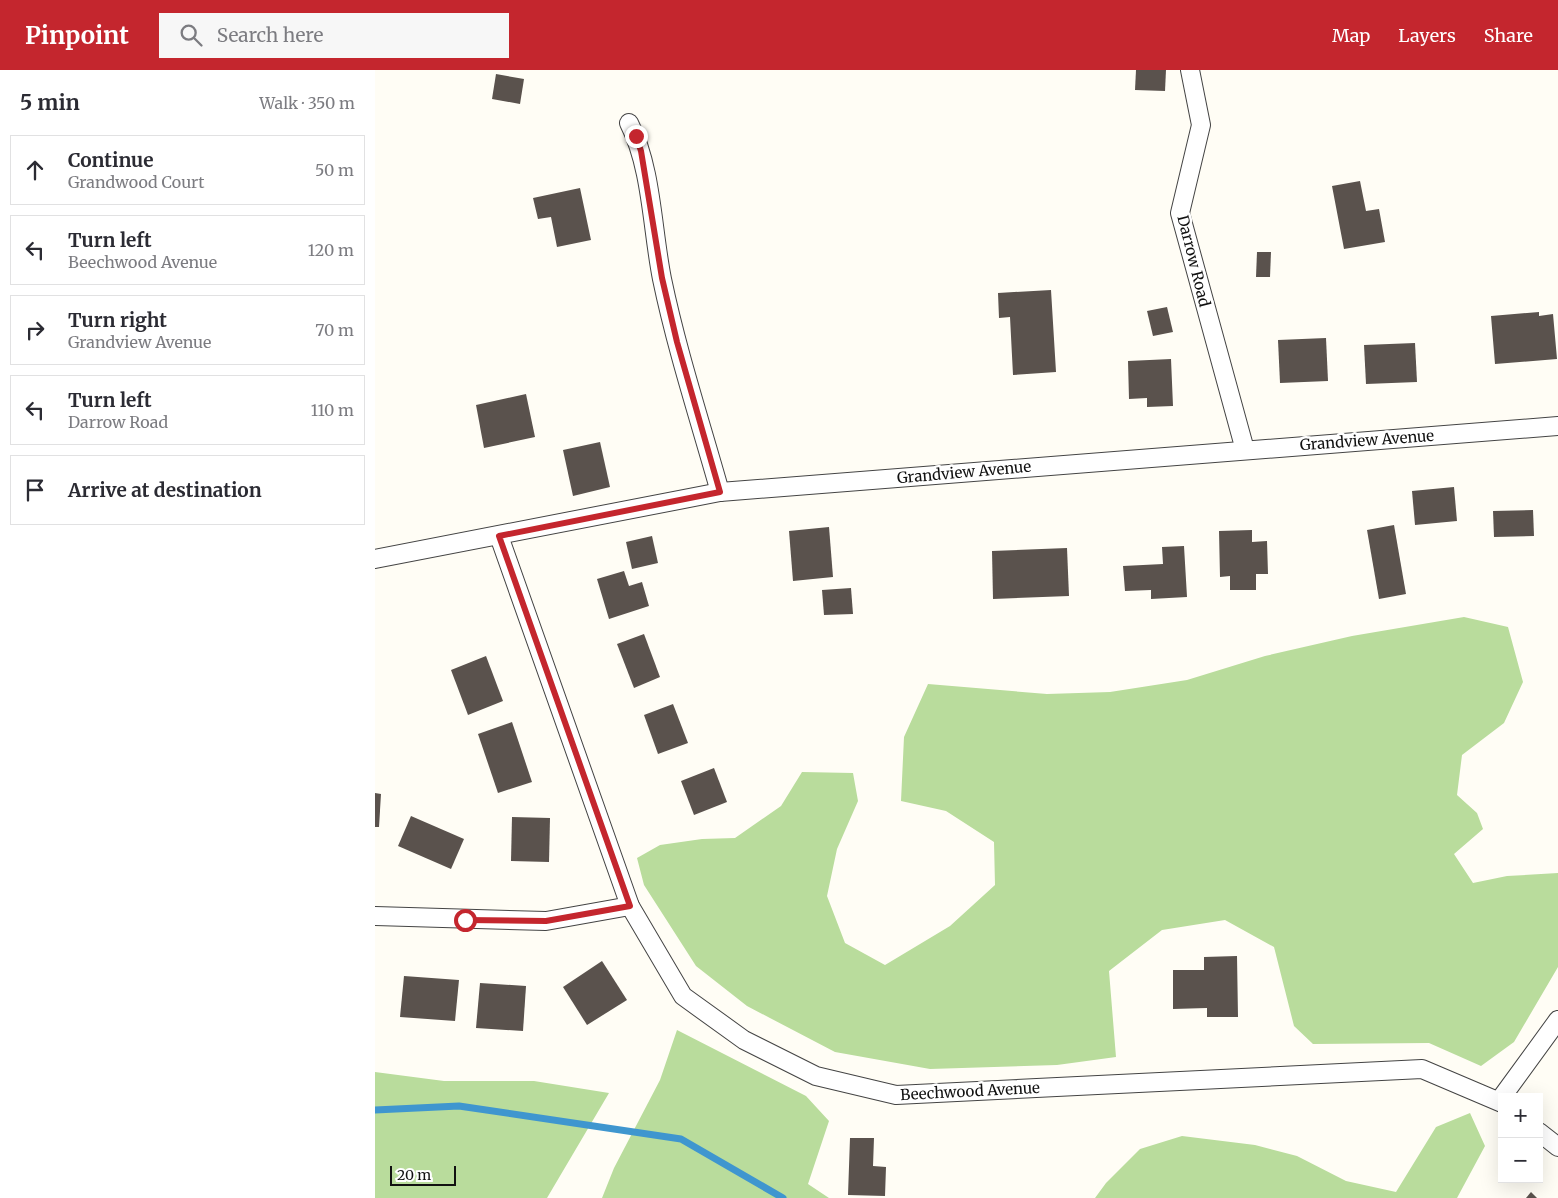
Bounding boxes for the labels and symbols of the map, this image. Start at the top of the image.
route end [625,125,648,148]
street label: Darrow Road [1173,213,1215,309]
street label: Grandview Avenue [1299,426,1435,454]
street label: Grandview Avenue [896,457,1032,487]
route start [454,909,477,932]
street label: Beechwood Avenue [900,1078,1040,1104]
scale bar [390,1163,456,1186]

